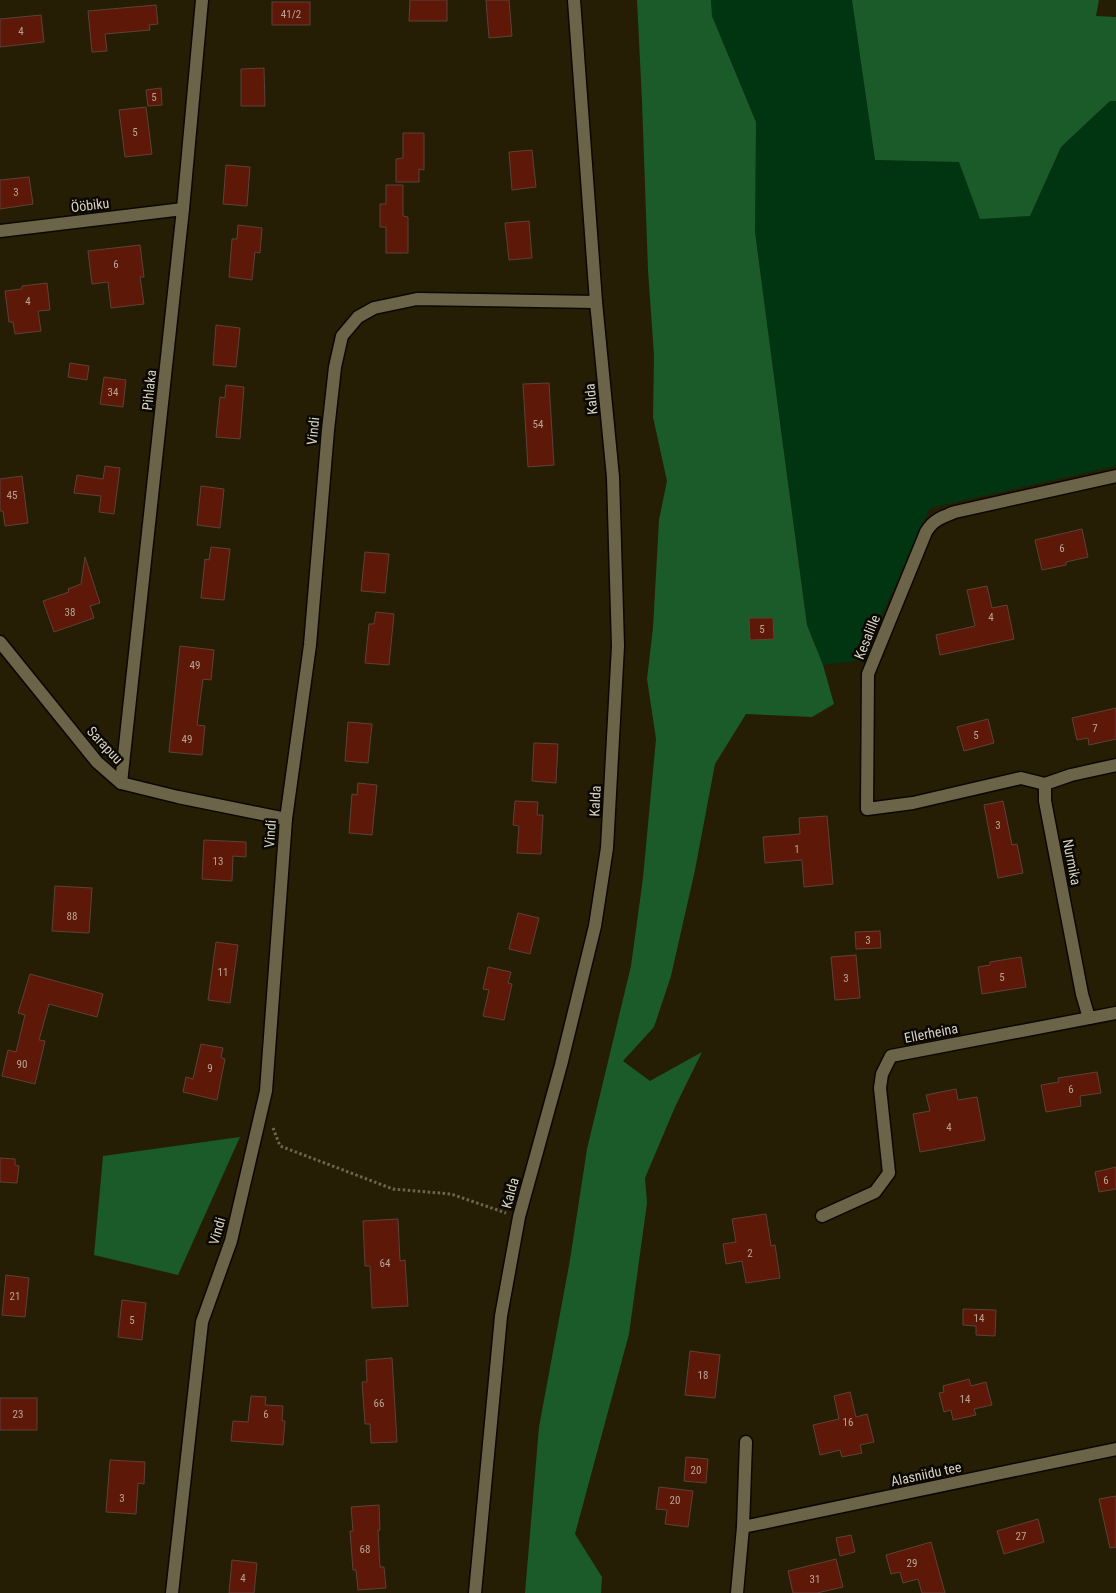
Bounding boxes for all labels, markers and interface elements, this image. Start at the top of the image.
house number: 41/2 [281,8,301,21]
house number: 4 [18,25,24,38]
house number: 5 [151,91,157,104]
house number: 5 [132,126,138,139]
house number: 3 [13,186,19,199]
street label: Ööbiku [70,195,110,215]
house number: 6 [113,258,119,271]
house number: 4 [25,295,31,308]
street label: Pihlaka [139,369,159,411]
street label: Kalda [581,383,601,415]
house number: 34 [108,386,119,399]
street label: Vindi [304,416,322,446]
house number: 54 [533,418,544,431]
house number: 45 [7,489,17,502]
house number: 6 [1059,542,1065,555]
house number: 38 [65,606,75,619]
house number: 4 [988,611,994,624]
street label: Kesalille [851,612,883,662]
house number: 5 [759,623,765,636]
house number: 49 [190,659,200,672]
house number: 7 [1092,722,1098,735]
street label: Sarapuu [84,723,126,767]
house number: 5 [973,729,979,742]
house number: 49 [182,733,192,746]
street label: Kalda [586,785,604,817]
street label: Vindi [261,819,279,849]
house number: 3 [995,819,1001,832]
street label: Nurmika [1060,838,1084,886]
house number: 1 [794,843,800,856]
house number: 13 [213,855,223,868]
house number: 88 [67,910,77,923]
house number: 3 [865,934,871,947]
house number: 11 [218,966,228,979]
house number: 5 [999,971,1005,984]
house number: 3 [843,972,849,985]
street label: Ellerheina [903,1020,959,1046]
house number: 90 [17,1058,27,1071]
house number: 9 [207,1062,213,1075]
house number: 6 [1068,1083,1074,1096]
house number: 4 [946,1121,952,1134]
house number: 6 [1103,1174,1109,1187]
street label: Kalda [498,1176,522,1210]
street label: Vindi [205,1215,229,1247]
house number: 2 [747,1247,753,1260]
house number: 64 [380,1257,391,1270]
house number: 21 [10,1290,20,1303]
house number: 14 [974,1312,985,1325]
house number: 5 [129,1314,135,1327]
house number: 18 [698,1369,708,1382]
house number: 14 [960,1393,971,1406]
house number: 66 [374,1397,384,1410]
house number: 23 [13,1408,23,1421]
house number: 6 [263,1408,269,1421]
house number: 16 [843,1416,853,1429]
street label: Alasniidu tee [889,1459,963,1489]
house number: 20 [691,1464,701,1477]
house number: 3 [119,1492,125,1505]
house number: 20 [670,1494,680,1507]
house number: 27 [1016,1530,1026,1543]
house number: 68 [360,1543,370,1556]
house number: 29 [907,1557,917,1570]
house number: 4 [240,1572,246,1585]
house number: 31 [810,1573,820,1586]

